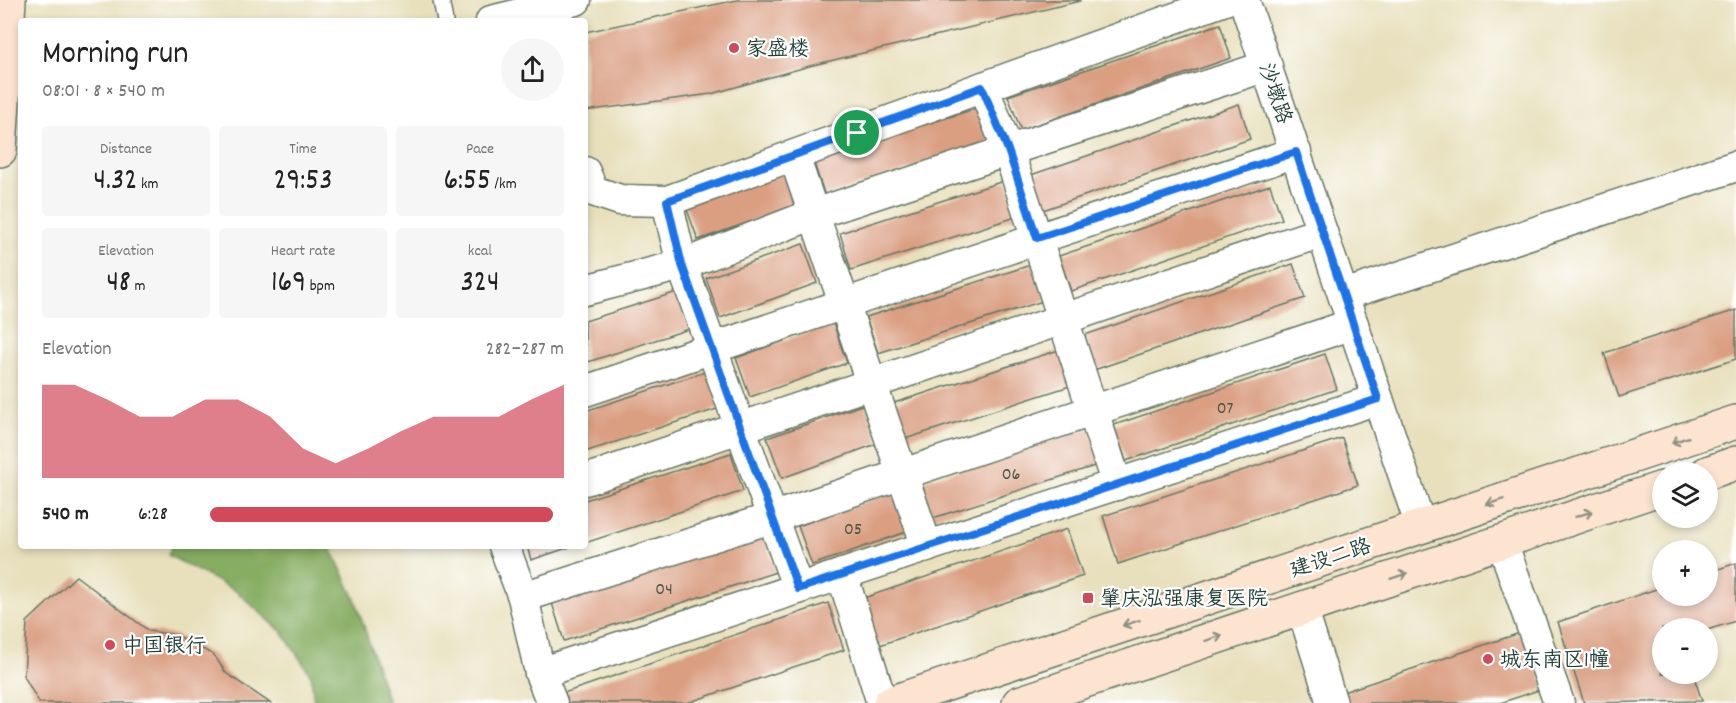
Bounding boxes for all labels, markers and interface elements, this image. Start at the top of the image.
text: Morning run [42,32,189,79]
place label: 家盛楼 [746,36,809,66]
button: share [501,38,564,101]
marker: 家盛楼 [727,41,741,55]
street label: 沙墩路 [1249,59,1298,129]
text: 08:01 · 8 × 540 m [42,78,165,106]
pin [831,107,882,158]
icon: arrive [840,116,873,149]
text: Distance [100,138,152,161]
text: Time [289,138,317,161]
text: Pace [466,138,494,161]
text: 4.32 [93,161,137,204]
text: 29:53 [273,161,333,204]
text: 6:55 [443,161,491,204]
text: km [137,173,159,196]
text: /km [491,173,517,196]
text: Elevation [98,240,154,263]
text: Heart rate [271,240,335,263]
text: kcal [468,240,492,263]
text: 48 [106,263,131,306]
text: 169 [271,263,306,306]
text: 324 [461,263,499,306]
text: m [131,275,146,298]
text: bpm [306,275,335,298]
text: Elevation [42,336,112,364]
text: 282–287 m [486,336,564,364]
house number: 07 [1217,397,1233,422]
one-way arrow [1672,436,1690,447]
map controls [1652,462,1718,684]
button: layers [1652,462,1718,528]
house number: 06 [1002,463,1020,488]
one-way arrow [1486,497,1505,508]
text: 540 m [42,501,89,529]
text: 6:28 [138,501,168,529]
one-way arrow [1574,508,1593,519]
house number: 05 [844,518,862,543]
street label: 建设二路 [1286,533,1376,587]
button: + [1652,540,1718,606]
one-way arrow [1389,570,1408,581]
house number: 04 [655,578,673,603]
place label: 肇庆泓强康复医院 [1100,586,1268,616]
marker: 肇庆泓强康复医院 [1081,591,1095,605]
one-way arrow [1122,618,1141,629]
button: − [1652,618,1718,684]
one-way arrow [1204,631,1223,642]
place label: 中国银行 [122,633,206,663]
marker: 中国银行 [103,638,117,652]
place label: 城东南区1幢 [1500,647,1610,677]
marker: 城东南区1幢 [1481,652,1495,666]

